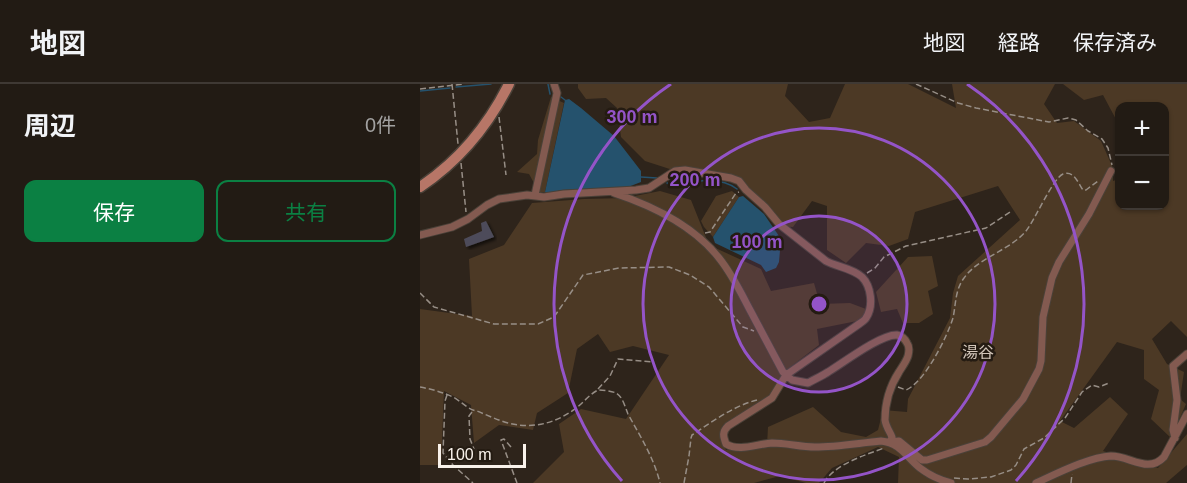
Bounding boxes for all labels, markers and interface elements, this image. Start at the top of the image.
text: 地図 [30,28,86,59]
text: 地図 [923,31,965,54]
text: 経路 [998,31,1040,54]
text: 保存済み [1073,31,1157,54]
map controls [1115,102,1169,210]
button: + [1115,102,1169,156]
text: 300 m [606,107,658,127]
text: 周辺 [24,111,76,141]
text: 0件 [365,114,396,136]
button: − [1115,156,1169,210]
text: 200 m [669,170,721,190]
button: 保存 [24,180,204,242]
button: 共有 [216,180,396,242]
text: 100 m [731,232,783,252]
centre of rings [809,294,829,314]
district label: 湯谷 [962,344,994,361]
scale bar [438,441,526,468]
text: 100 m [447,446,491,463]

